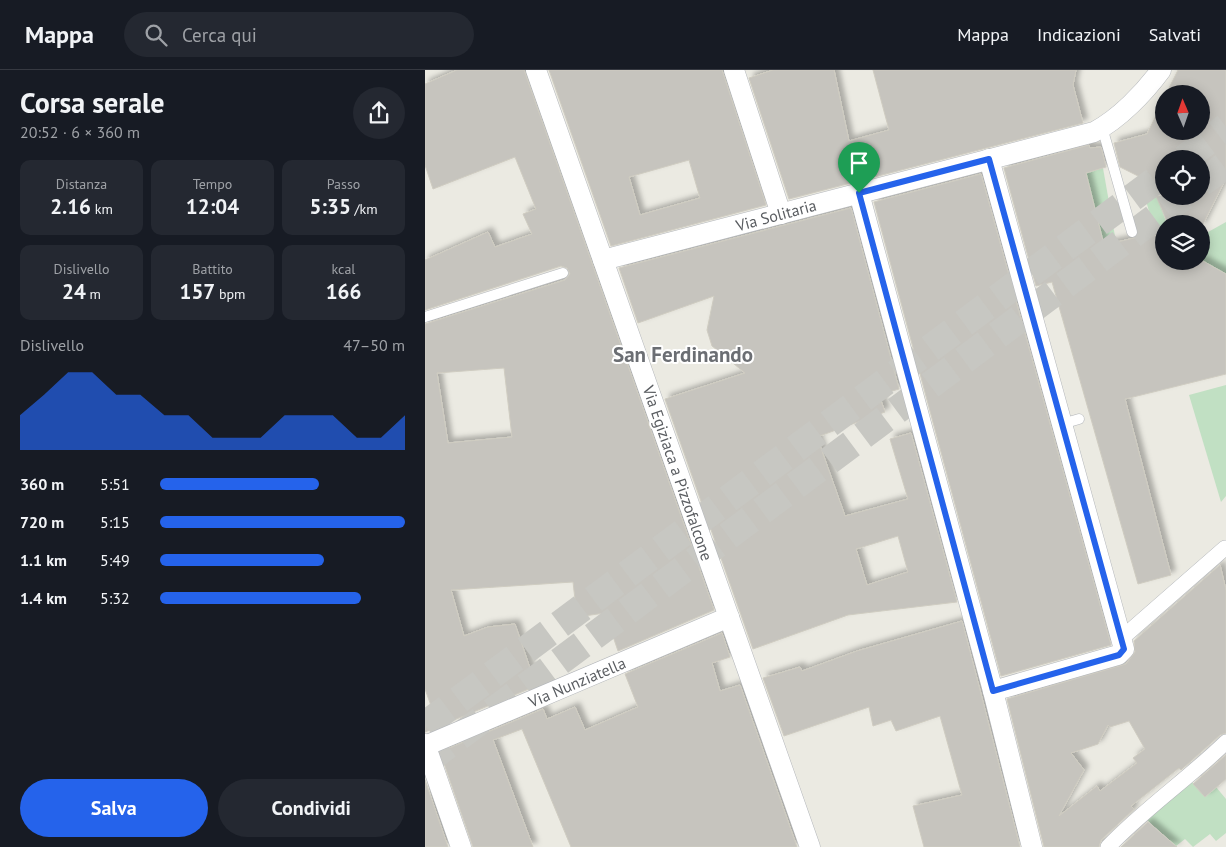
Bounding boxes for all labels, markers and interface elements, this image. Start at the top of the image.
search box [124,12,474,57]
text: Mappa [25,19,94,50]
icon: search [142,21,170,49]
text: Cerca qui [182,23,257,47]
text: Mappa [957,23,1009,46]
text: Indicazioni [1037,23,1121,46]
text: Salvati [1149,23,1201,46]
text: Corsa serale [20,84,165,121]
north arrow [1155,85,1210,140]
map controls [1155,85,1210,270]
button: share [353,87,405,139]
text: 20:52 · 6 × 360 m [20,122,140,142]
pin [838,142,880,193]
icon: arrive [845,149,873,177]
button: locate [1155,150,1210,205]
text: Distanza [56,175,107,193]
text: Tempo [193,175,232,193]
text: Passo [327,175,360,193]
text: 2.16 [50,193,91,220]
text: 12:04 [186,193,239,220]
text: 5:35 [309,193,351,220]
street label: Via Solitaria [733,195,819,236]
text: km [91,200,113,218]
text: /km [351,200,378,218]
button: layers [1155,215,1210,270]
text: Dislivello [53,260,110,278]
text: Battito [192,260,233,278]
text: kcal [332,260,355,278]
text: 24 [62,278,86,305]
text: 157 [180,278,215,305]
text: 166 [326,278,361,305]
text: m [86,285,101,303]
text: bpm [215,285,245,303]
text: Dislivello [20,335,84,355]
text: 47–50 m [343,335,405,355]
district label: San Ferdinando [613,341,753,368]
street label: Via Egiziaca a Pizzofalcone [638,382,717,563]
text: 360 m [20,474,64,494]
text: 5:51 [100,474,130,494]
text: 720 m [20,512,64,532]
text: 5:15 [100,512,130,532]
text: 1.1 km [20,550,67,570]
text: 5:49 [100,550,130,570]
text: 1.4 km [20,588,67,608]
text: 5:32 [100,588,130,608]
street label: Via Nunziatella [524,653,629,712]
button: Salva [20,779,208,837]
button: Condividi [218,779,405,837]

